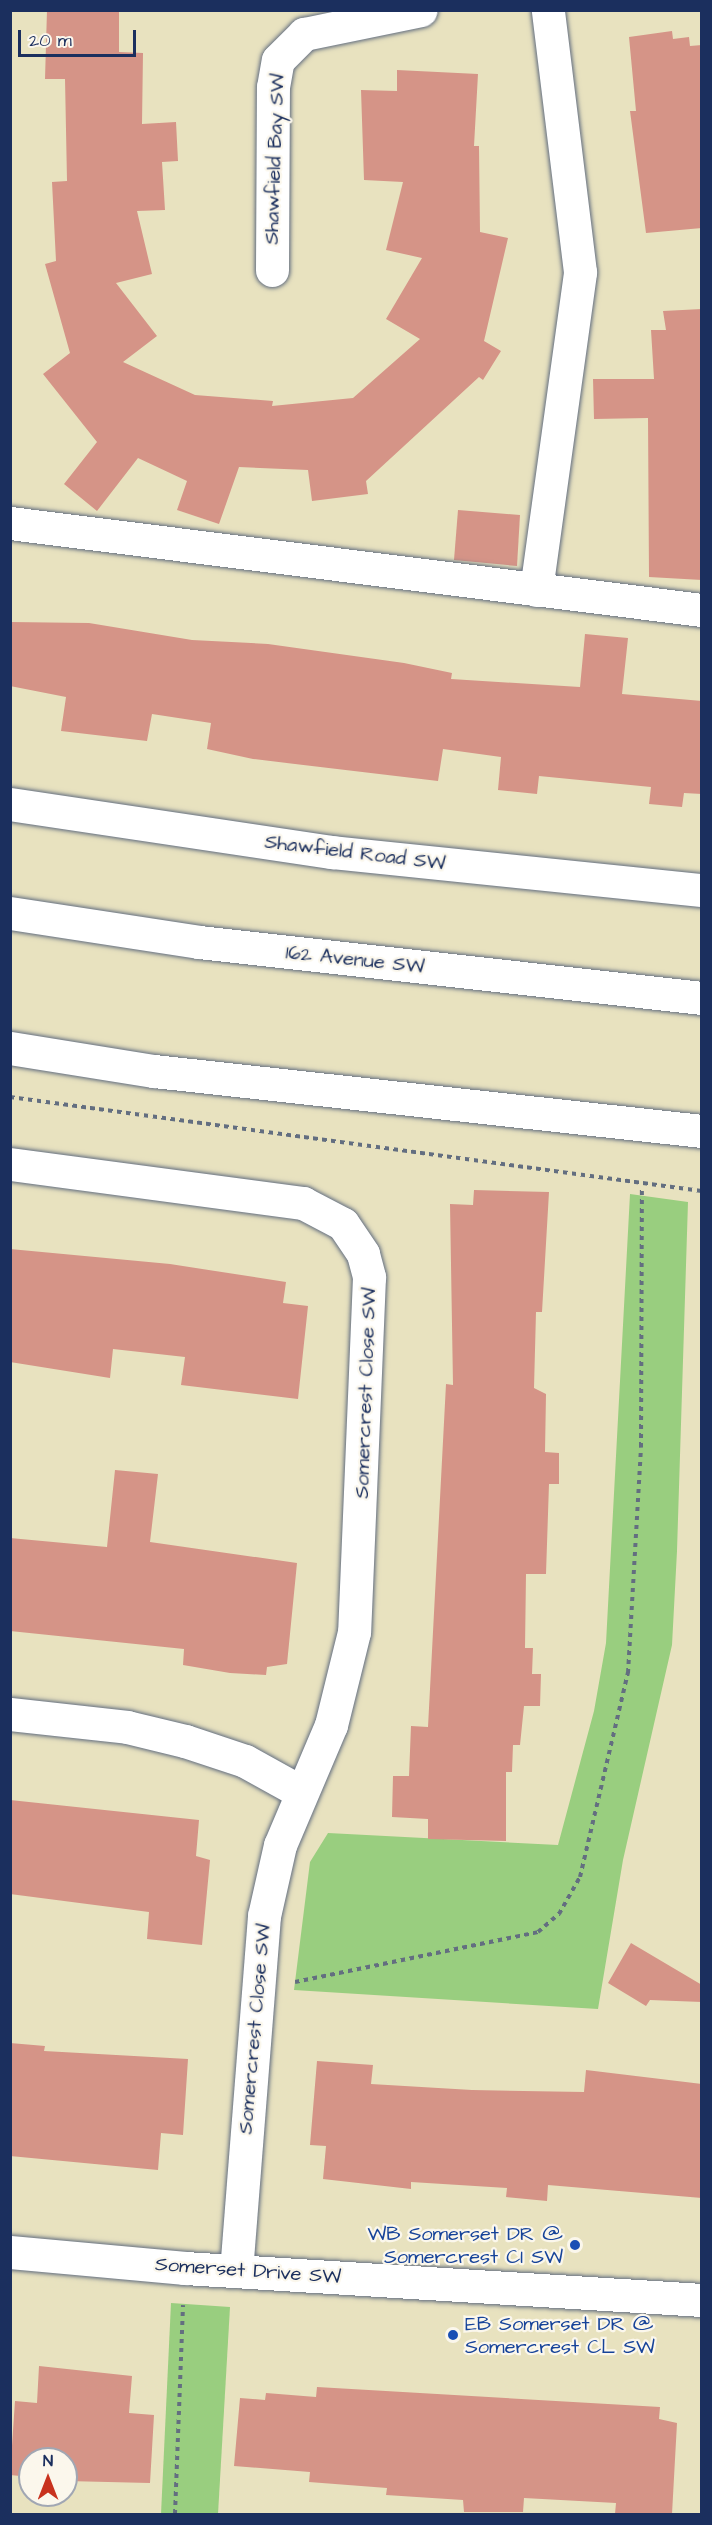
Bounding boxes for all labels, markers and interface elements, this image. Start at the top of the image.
scale bar [21,18,140,56]
text: 20 m [29,28,72,53]
street label: Shawfield Bay SW [260,73,290,245]
street label: Shawfield Road SW [263,830,447,876]
street label: 162 Avenue SW [285,941,425,979]
street label: Somercrest Close SW [350,1287,382,1499]
street label: Somercrest Close SW [234,1923,276,2135]
place label: WB Somerset DR @ Somercrest CI SW [367,2222,563,2269]
marker: WB Somerset DR @ Somercrest CI SW [568,2238,582,2252]
street label: Somerset Drive SW [154,2253,342,2289]
place label: EB Somerset DR @ Somercrest CL SW [465,2312,655,2359]
marker: EB Somerset DR @ Somercrest CL SW [446,2328,460,2342]
north arrow [18,2447,78,2507]
text: N [43,2450,53,2472]

